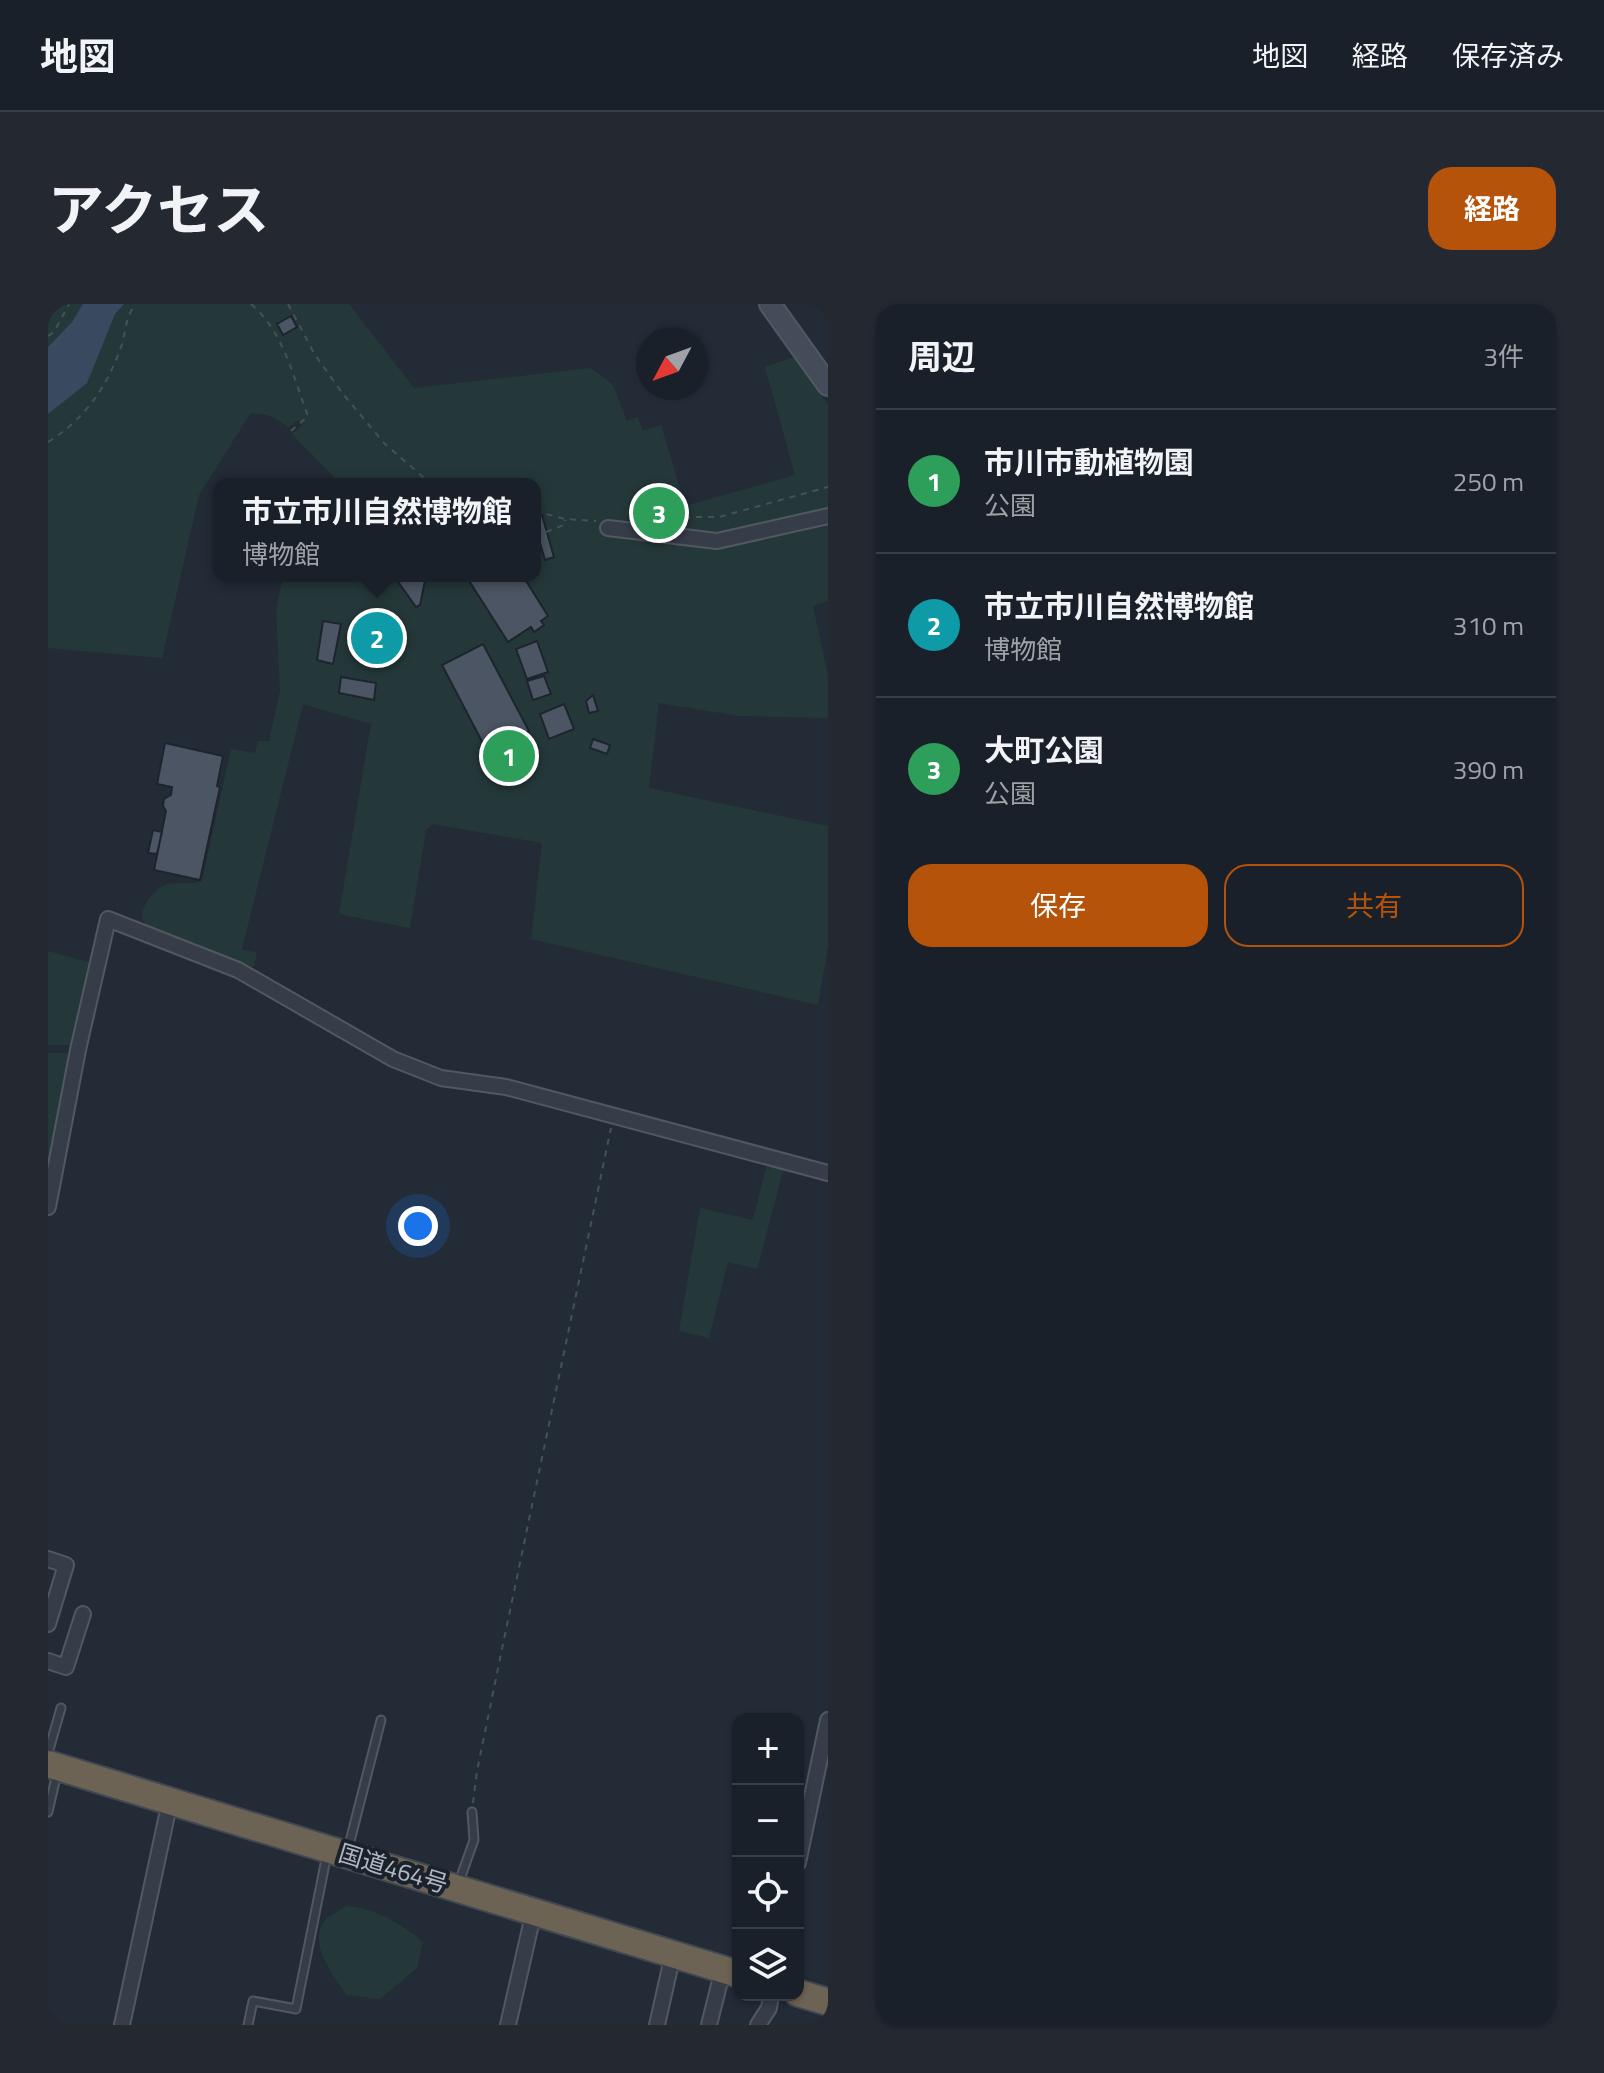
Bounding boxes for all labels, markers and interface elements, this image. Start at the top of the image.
text: 地図 [40,27,116,85]
text: 地図 [1252,34,1308,77]
text: 経路 [1352,34,1408,77]
text: 保存済み [1452,34,1564,77]
text: アクセス [48,167,269,252]
button: 経路 [1428,167,1556,250]
north arrow [636,328,708,400]
text: 周辺 [908,330,976,382]
text: 3件 [1483,337,1524,376]
text: 市川市動植物園 [984,439,1194,485]
text: 1 [927,462,941,501]
text: 250 m [1453,462,1524,501]
popup [213,478,541,582]
pin: 3 [633,483,685,543]
text: 公園 [984,486,1036,525]
text: 市立市川自然博物館 [242,488,512,534]
text: 博物館 [242,535,320,574]
text: 市立市川自然博物館 [984,583,1254,629]
text: 2 [927,606,941,645]
text: 310 m [1453,606,1524,645]
pin: 2 [351,608,403,668]
text: 博物館 [984,630,1062,669]
pin: 1 [483,726,535,786]
text: 大町公園 [984,727,1104,773]
text: 3 [927,750,941,789]
text: 390 m [1453,750,1524,789]
text: 公園 [984,774,1036,813]
button: 保存 [908,864,1208,947]
button: 共有 [1224,864,1524,947]
your location [398,1206,438,1246]
map controls [732,1713,804,2001]
button: + [732,1713,804,1785]
button: − [732,1785,804,1857]
street label: 国道464号 [334,1834,452,1902]
button: locate [732,1857,804,1929]
button: layers [732,1929,804,2001]

